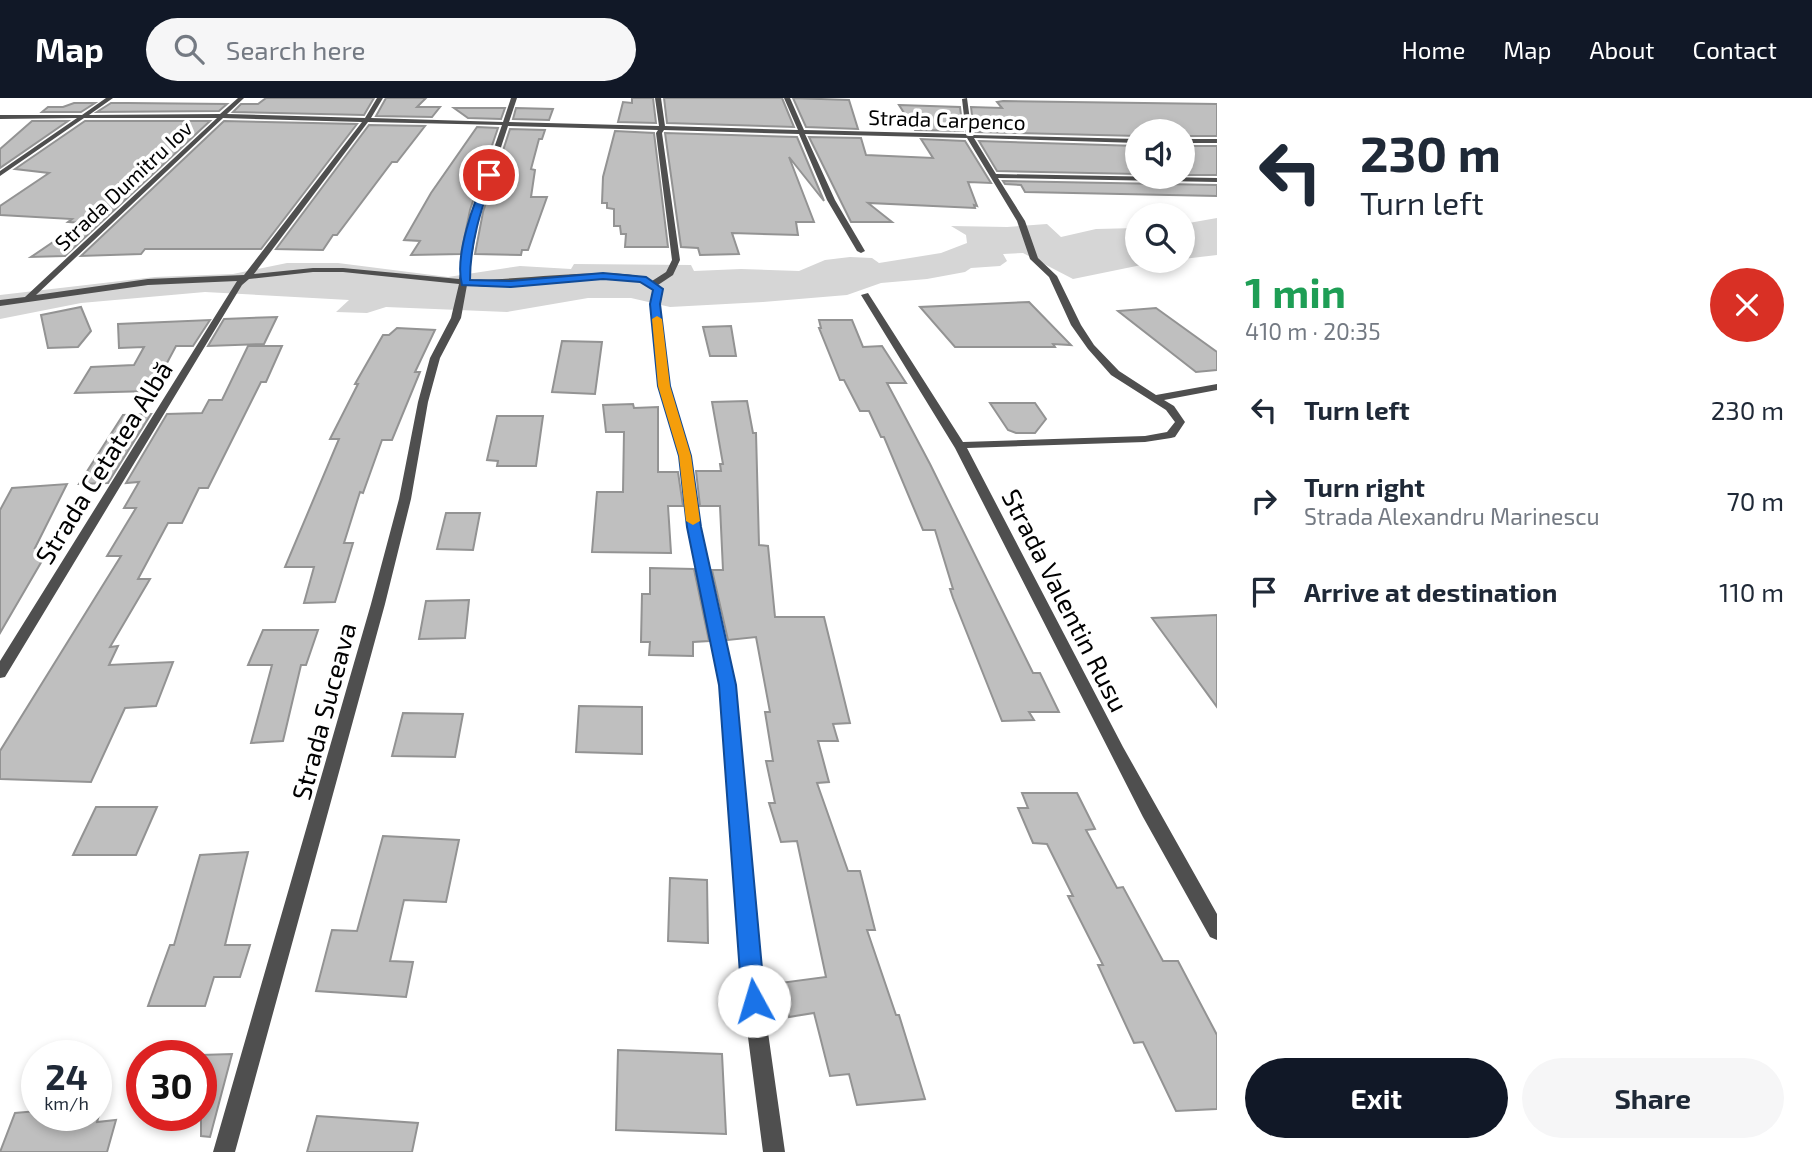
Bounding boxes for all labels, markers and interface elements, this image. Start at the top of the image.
search box [146,18,636,81]
text: Map [35,29,104,69]
icon: search [170,30,208,68]
text: Search here [226,34,365,65]
text: Home [1402,35,1465,64]
text: Map [1503,35,1551,64]
text: About [1589,35,1655,64]
text: Contact [1693,35,1777,64]
street label: Strada Carpenco [868,104,1026,134]
street label: Strada Dumitru Iov [49,115,197,255]
map controls [1125,119,1195,273]
button: sound [1125,119,1195,189]
text: 230 m [1360,123,1501,182]
icon: left [1245,126,1336,217]
pin [459,145,519,205]
icon: arrive [470,156,508,194]
text: Turn left [1360,183,1484,221]
button: search [1125,203,1195,273]
text: 1 min [1245,266,1346,316]
button: close [1710,268,1784,342]
text: 410 m · 20:35 [1245,317,1380,345]
street label: Strada Cetatea Albă [28,355,178,569]
icon: left [1245,391,1283,429]
text: Turn left [1304,394,1410,425]
text: 230 m [1711,394,1784,425]
text: Turn right [1304,471,1425,502]
icon: right [1245,482,1283,520]
street label: Strada Valentin Rusu [996,483,1136,717]
text: 70 m [1726,485,1784,516]
text: Strada Alexandru Marinescu [1304,502,1600,530]
icon: arrive [1245,573,1283,611]
text: Arrive at destination [1304,576,1557,607]
text: 110 m [1719,576,1784,607]
street label: Strada Suceava [284,619,362,803]
position arrow [717,964,791,1038]
speed limit sign: 30 [126,1040,217,1131]
text: 24 [45,1055,88,1097]
button: Exit [1245,1058,1508,1138]
button: Share [1522,1058,1784,1138]
text: km/h [44,1092,89,1114]

